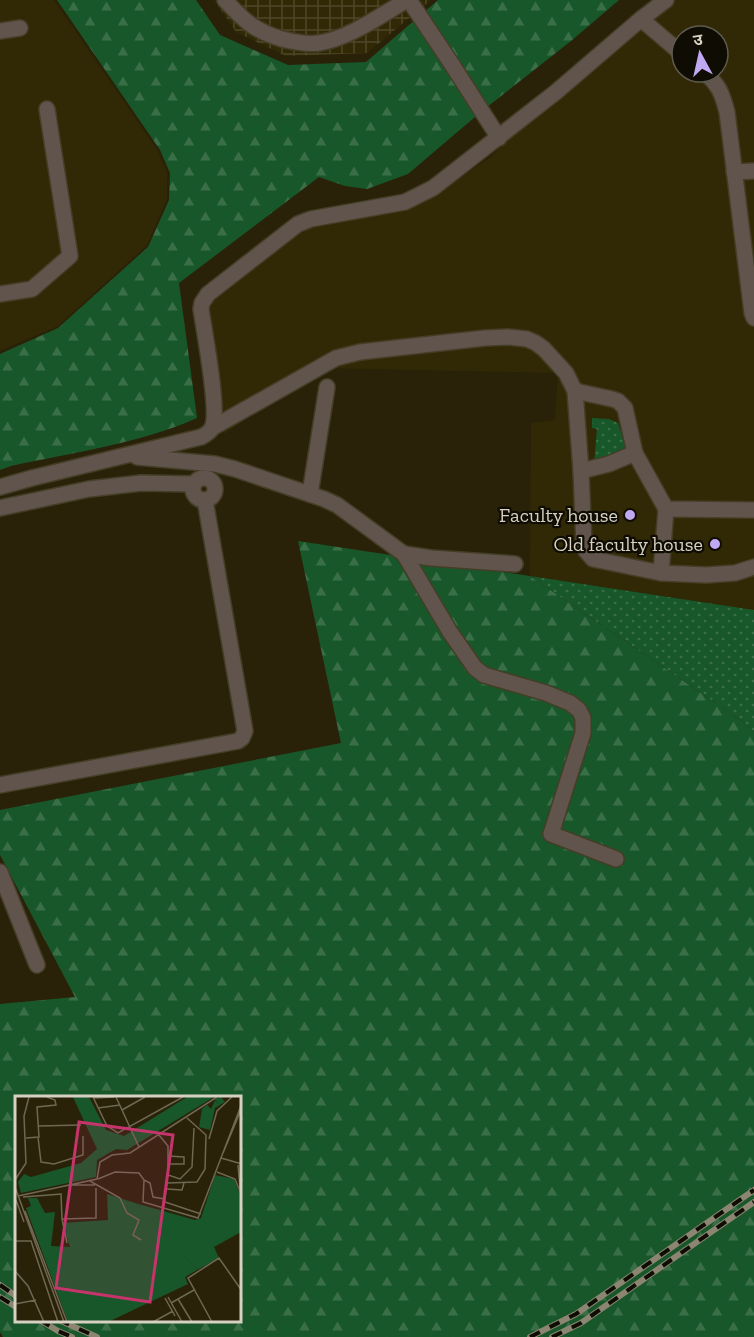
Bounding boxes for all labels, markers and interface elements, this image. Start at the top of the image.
north arrow [670,24,730,84]
text: उ [692,29,705,50]
place label: Faculty house [499,503,618,527]
marker: Faculty house [623,508,637,522]
place label: Old faculty house [553,532,703,556]
marker: Old faculty house [708,537,722,551]
inset map [15,1096,242,1322]

